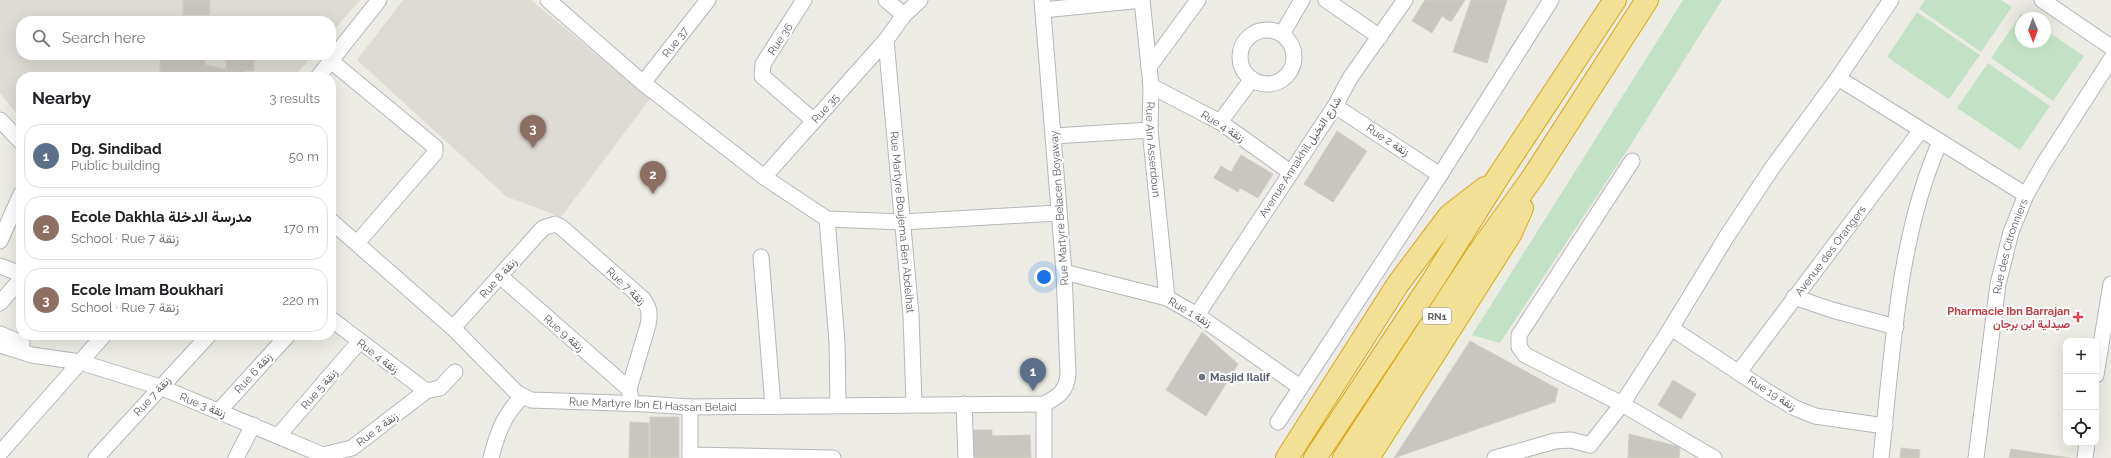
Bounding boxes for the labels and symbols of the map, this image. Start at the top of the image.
north arrow [2015,12,2051,48]
street label: Rue 36 [765,21,796,58]
street label: Rue 37 [660,25,691,60]
street label: Rue 35 [809,91,842,126]
street label: Avenue Annakhil شارع النخيل [1257,94,1345,220]
street label: Rue Ain Asserdoun [1143,101,1163,198]
street label: Rue 4 زنقة [1198,108,1247,145]
pin: 3 [520,115,546,148]
street label: Rue 2 زنقة [1364,122,1412,159]
street label: Rue Martyre Belacen Boyaway [1048,130,1071,286]
street label: Rue Martyre Boujema Ben Abdelhat [887,131,917,314]
pin: 2 [640,161,666,194]
street label: Rue des Citronniers [1991,197,2031,295]
street label: Avenue des Orangers [1793,203,1869,299]
street label: Rue 8 زنقة [477,255,520,301]
street label: Rue 7 زنقة [603,265,648,308]
your location [1034,267,1054,287]
street label: Rue 1 زنقة [1166,295,1214,330]
place label: Pharmacie Ibn Barrajan صيدلية ابن برجان [1947,305,2070,331]
road number: RN1 [1423,308,1451,324]
street label: Rue 9 زنقة [541,312,587,355]
marker: Pharmacie Ibn Barrajan صيدلية ابن برجان [2073,312,2083,322]
street label: Rue 4 زنقة [354,336,401,376]
street label: Rue 6 زنقة [232,350,275,396]
pin: 1 [1020,358,1046,391]
street label: Rue 5 زنقة [298,366,341,412]
place label: Masjid Ilalif [1210,371,1271,384]
marker: Masjid Ilalif [1197,372,1207,382]
street label: Rue 7 زنقة [131,374,174,419]
street label: Rue 19 زنقة [1745,374,1798,413]
street label: Rue 3 زنقة [178,390,228,421]
street label: Rue Martyre Ibn El Hassan Belaid [569,395,737,414]
street label: Rue 2 زنقة [354,409,401,449]

